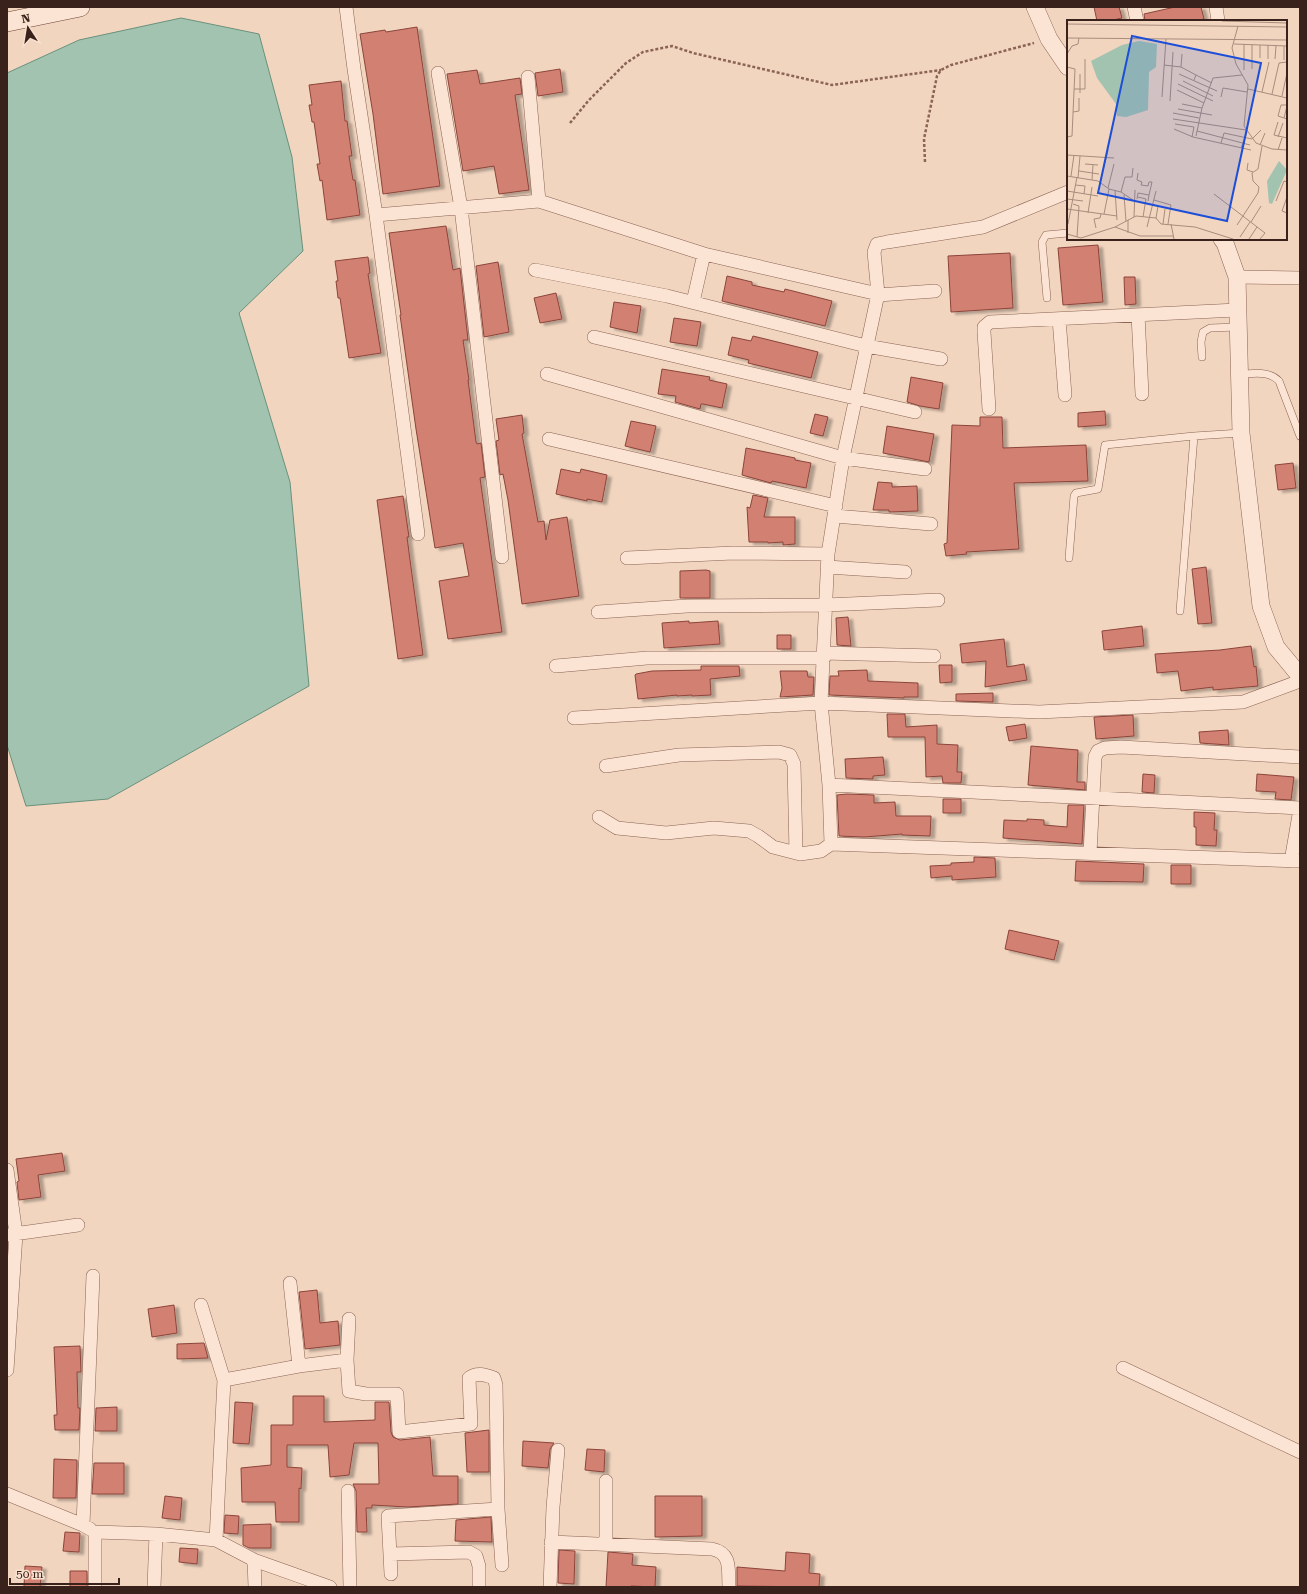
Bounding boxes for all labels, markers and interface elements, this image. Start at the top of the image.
north arrow [8,8,48,48]
text: N [21,11,32,26]
inset map [1067,20,1287,240]
scale bar [10,1560,119,1586]
text: 50 m [16,1567,43,1581]

